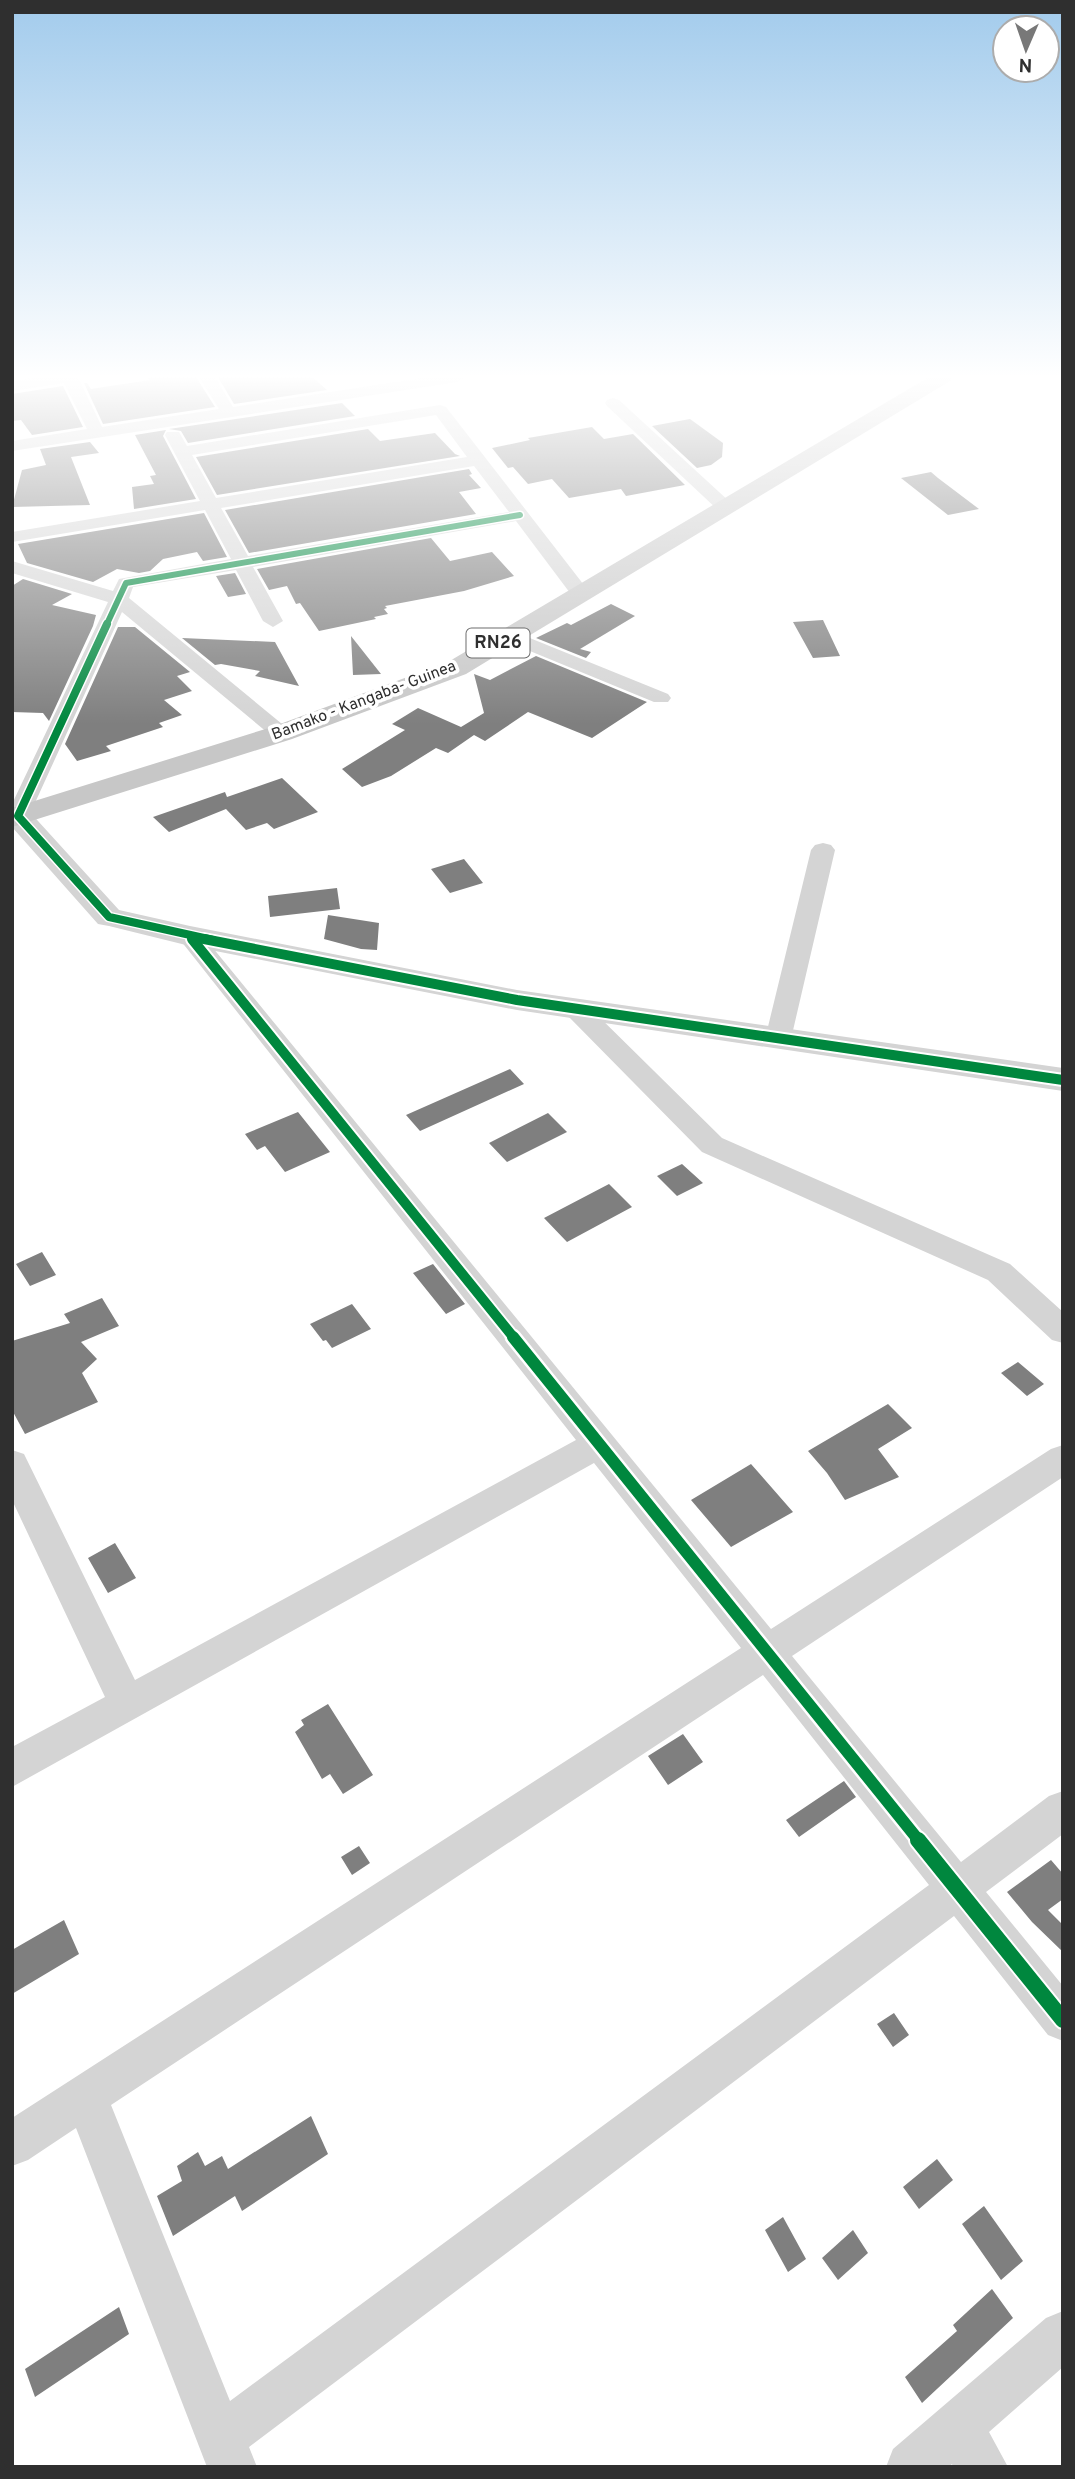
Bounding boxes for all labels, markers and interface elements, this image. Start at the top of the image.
north arrow [991,14,1061,84]
text: N [1018,52,1033,76]
road number: RN26 [466,628,530,658]
street label: Bamako - Kangaba- Guinea [269,657,459,745]

